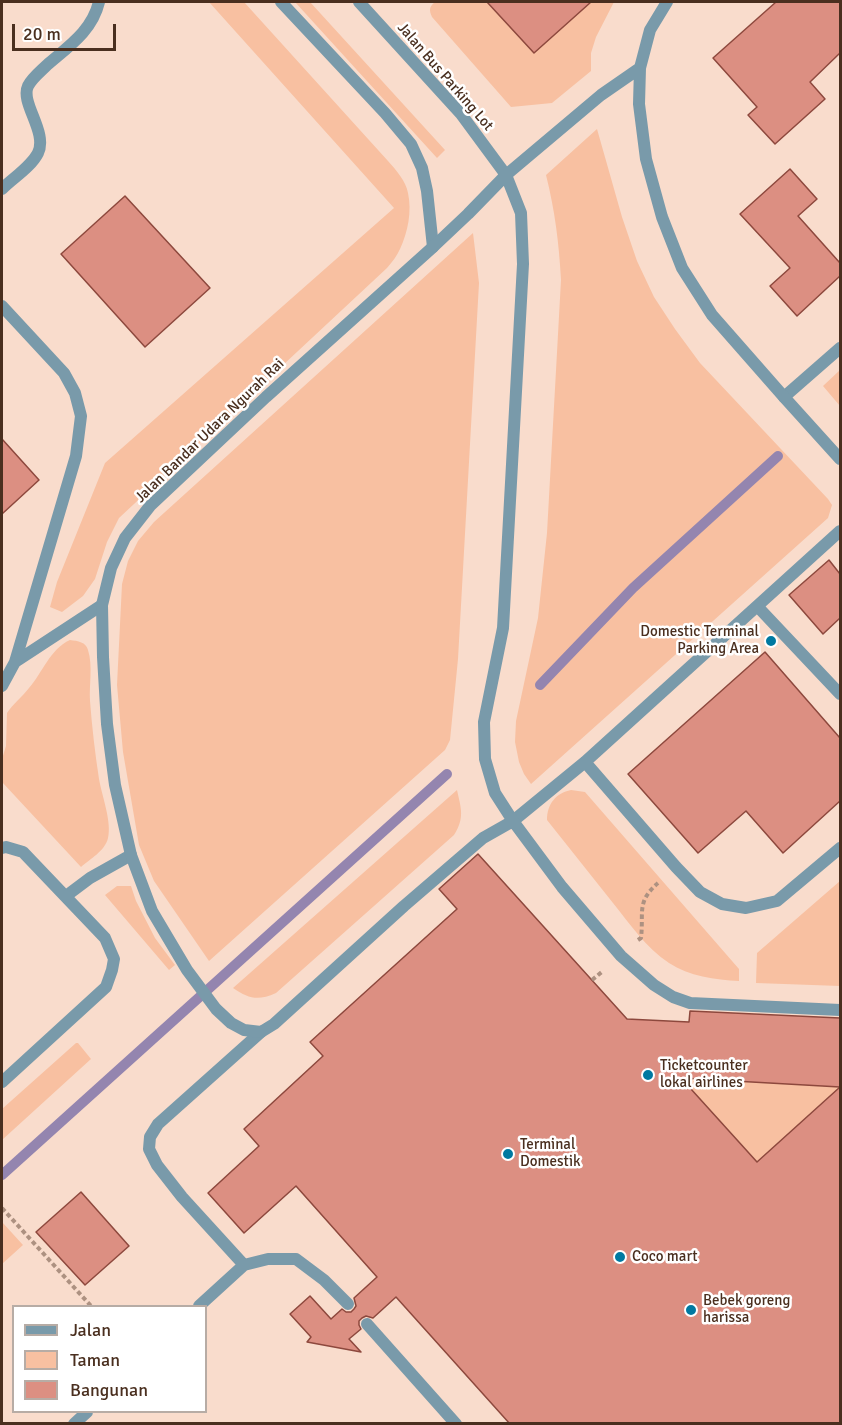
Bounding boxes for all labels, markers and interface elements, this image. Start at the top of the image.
scale bar [15,12,118,50]
street label: Jalan Bus Parking Lot [393,19,497,135]
text: 20 m [23,23,61,45]
street label: Jalan Bandar Udara Ngurah Rai [132,355,288,507]
place label: Domestic Terminal Parking Area [640,623,759,658]
marker: Domestic Terminal Parking Area [764,634,778,648]
place label: Ticketcounter lokal airlines [660,1057,748,1092]
marker: Ticketcounter lokal airlines [641,1068,655,1082]
place label: Terminal Domestik [520,1136,580,1171]
marker: Terminal Domestik [501,1147,515,1161]
place label: Coco mart [632,1248,697,1266]
marker: Coco mart [613,1250,627,1264]
place label: Bebek goreng harissa [703,1292,790,1327]
marker: Bebek goreng harissa [684,1303,698,1317]
legend [12,1305,207,1413]
text: Jalan [70,1319,111,1341]
text: Taman [70,1349,120,1371]
text: Bangunan [70,1379,148,1401]

